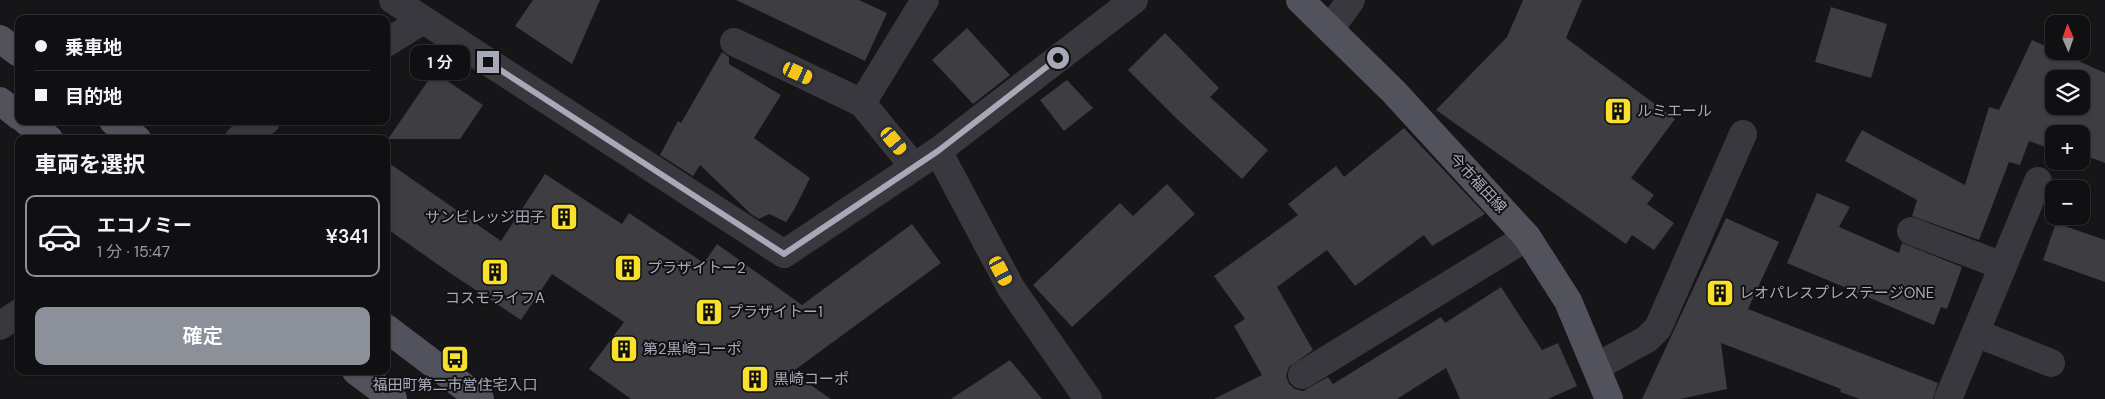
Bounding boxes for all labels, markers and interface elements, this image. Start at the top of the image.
north arrow [2045,15,2090,60]
map controls [2045,15,2090,225]
text: 乗車地 [65,35,122,60]
callout: 1 分 [410,44,470,80]
route start [1047,47,1069,69]
route end [477,51,499,73]
text: 1 分 [427,52,453,73]
car [781,60,814,86]
button: layers [2045,70,2090,115]
text: 目的地 [65,84,122,109]
building icon: ルミエール [1603,96,1633,126]
place label: ルミエール [1637,101,1712,121]
car [878,125,909,157]
button: + [2045,125,2090,170]
street label: 今市福田線 [1445,149,1511,217]
text: 車両を選択 [35,150,145,179]
button: − [2045,180,2090,225]
building icon: サンビレッジ田子 [549,202,579,232]
place label: サンビレッジ田子 [425,207,545,227]
text: エコノミー [97,213,192,238]
icon: car [37,214,82,259]
text: ¥341 [326,224,368,249]
text: 1 分 · 15:47 [97,241,170,262]
building icon: プラザイトー2 [613,253,643,283]
car [987,254,1014,288]
building icon: コスモライフA [480,257,510,287]
place label: プラザイトー2 [647,258,746,278]
building icon: レオパレスプレステージONE [1705,278,1735,308]
place label: レオパレスプレステージONE [1739,283,1934,303]
place label: コスモライフA [445,288,545,308]
building icon: プラザイトー1 [694,297,724,327]
place label: プラザイトー1 [728,302,823,322]
button: 確定 [35,307,370,365]
building icon: 第2黒崎コーポ [609,334,639,364]
place label: 第2黒崎コーポ [643,339,742,359]
bus stop icon: 福田町第二市営住宅入口 [440,344,470,374]
building icon: 黒崎コーポ [740,364,770,394]
place label: 黒崎コーポ [774,369,849,389]
place label: 福田町第二市営住宅入口 [372,375,538,395]

